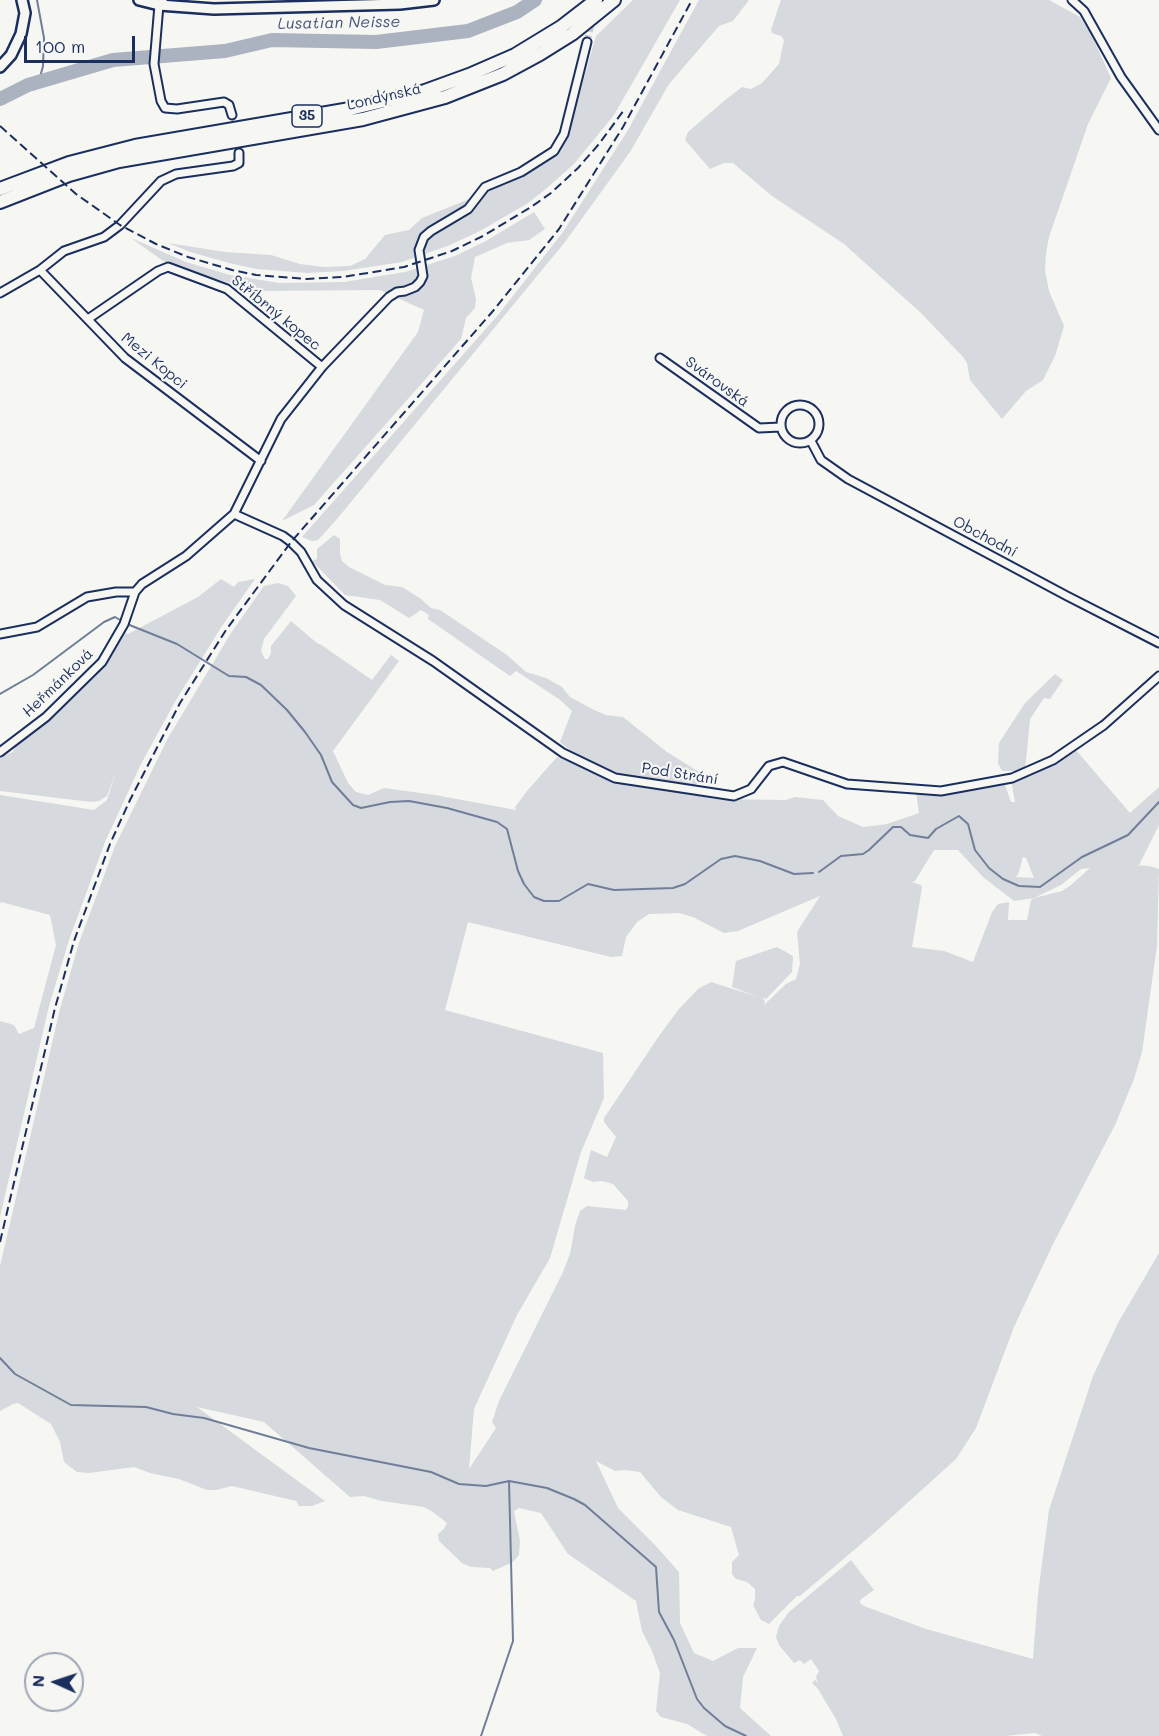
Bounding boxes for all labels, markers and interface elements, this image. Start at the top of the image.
water label: Lusatian Neisse [277,12,401,34]
scale bar [27,24,138,62]
text: 100 m [35,34,85,58]
street label: Londýnská [345,80,423,114]
road number: 35 [292,105,322,127]
street label: Stříbrný kopec [228,272,324,354]
street label: Mezi Kopci [117,329,191,393]
street label: Svárovská [682,353,752,411]
street label: Obchodní [950,513,1020,561]
street label: Heřmánková [19,645,97,721]
street label: Pod Strání [640,759,720,789]
north arrow [24,1652,84,1712]
text: N [27,1675,48,1688]

